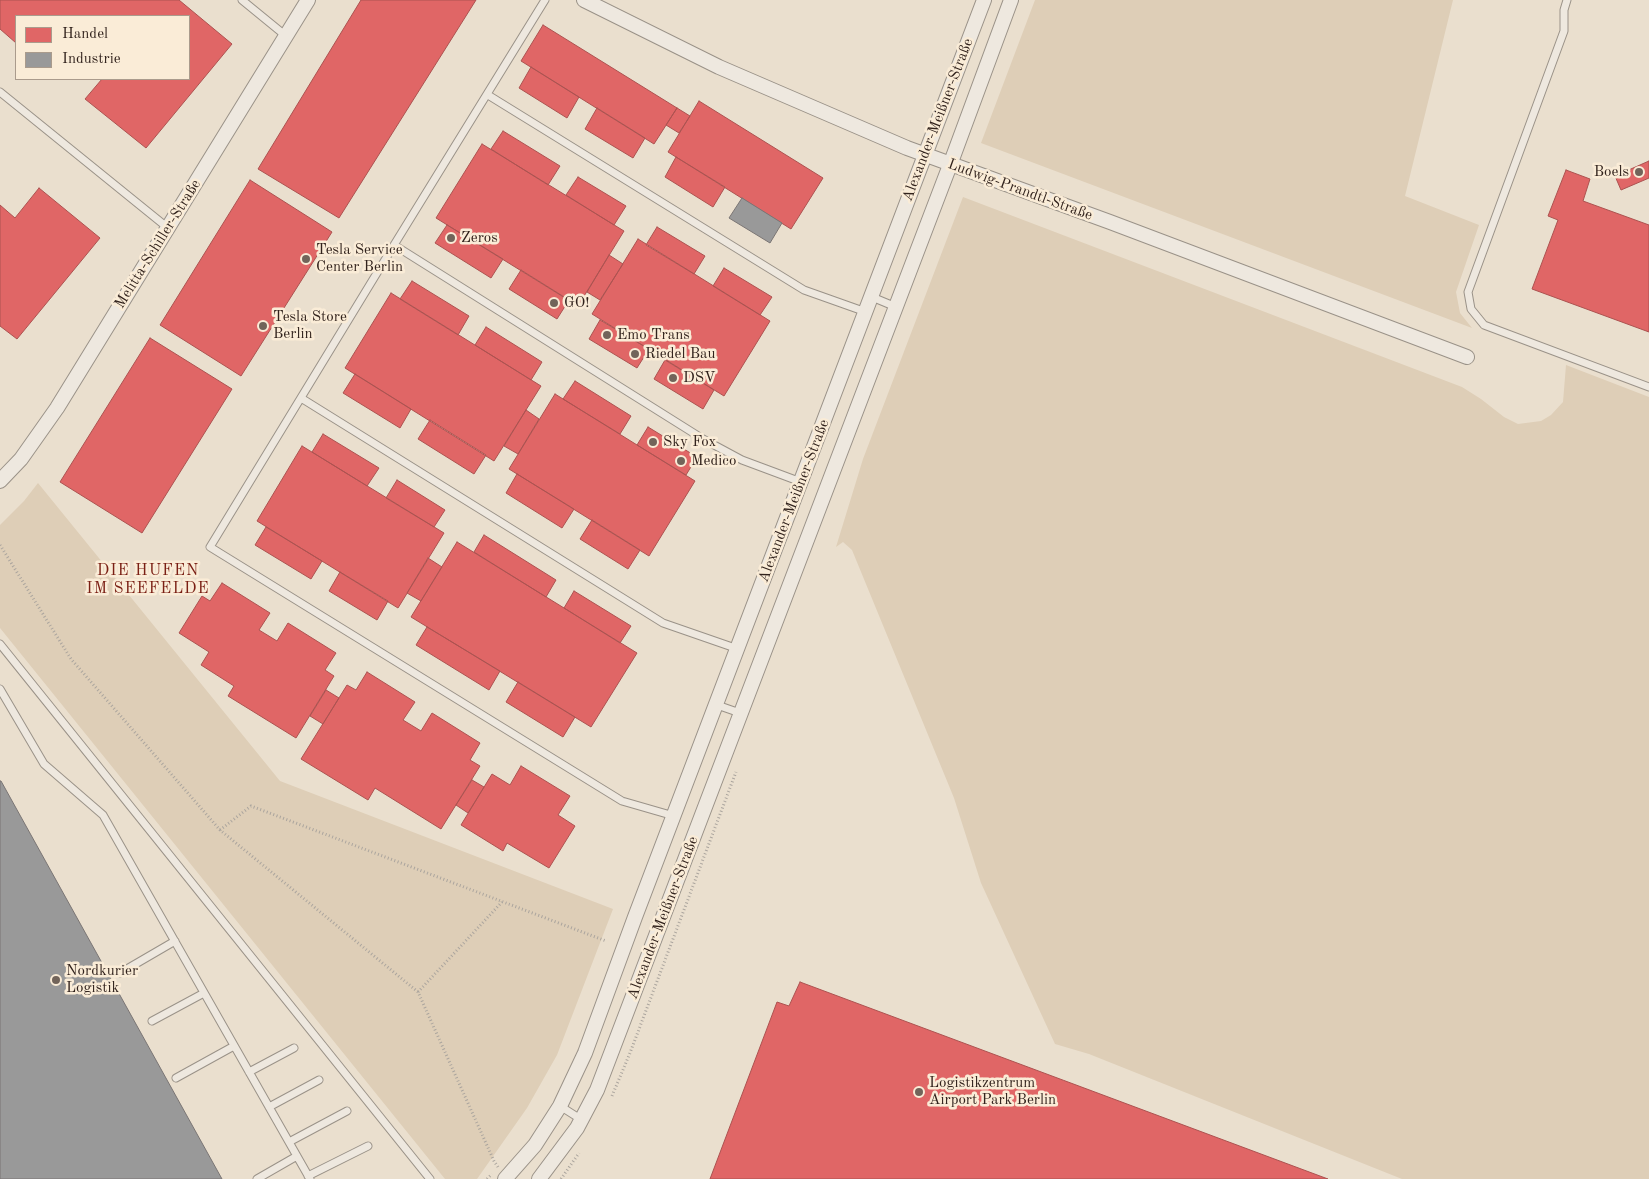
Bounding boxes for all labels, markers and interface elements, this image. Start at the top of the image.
legend [15,15,190,80]
text: Handel [62,27,108,42]
street label: Alexander-Meißner-Straße [899,36,977,204]
text: Industrie [62,52,121,67]
street label: Ludwig-Prandtl-Straße [945,155,1095,225]
place label: Boels [1594,163,1629,181]
marker: Boels [1633,166,1645,178]
street label: Melitta-Schiller-Straße [111,176,205,312]
place label: Zeros [461,229,498,247]
marker: Zeros [445,232,457,244]
place label: Tesla Service Center Berlin [316,241,403,276]
marker: Tesla Service Center Berlin [300,253,312,265]
place label: GO! [564,294,589,312]
marker: GO! [548,297,560,309]
place label: Tesla Store Berlin [273,308,347,343]
marker: Tesla Store Berlin [257,320,269,332]
place label: Emo Trans [617,326,690,344]
marker: Emo Trans [601,329,613,341]
place label: Riedel Bau [645,345,715,363]
marker: Riedel Bau [629,348,641,360]
place label: DSV [683,369,716,387]
marker: DSV [667,372,679,384]
street label: Alexander-Meißner-Straße [755,417,833,585]
place label: Sky Fox [663,433,716,451]
marker: Sky Fox [647,436,659,448]
place label: Medico [691,452,736,470]
marker: Medico [675,455,687,467]
district label: DIE HUFEN IM SEEFELDE [85,561,211,599]
street label: Alexander-Meißner-Straße [624,834,702,1002]
place label: Nordkurier Logistik [66,962,138,997]
marker: Nordkurier Logistik [50,974,62,986]
place label: Logistikzentrum Airport Park Berlin [929,1074,1056,1109]
marker: Logistikzentrum Airport Park Berlin [913,1086,925,1098]

